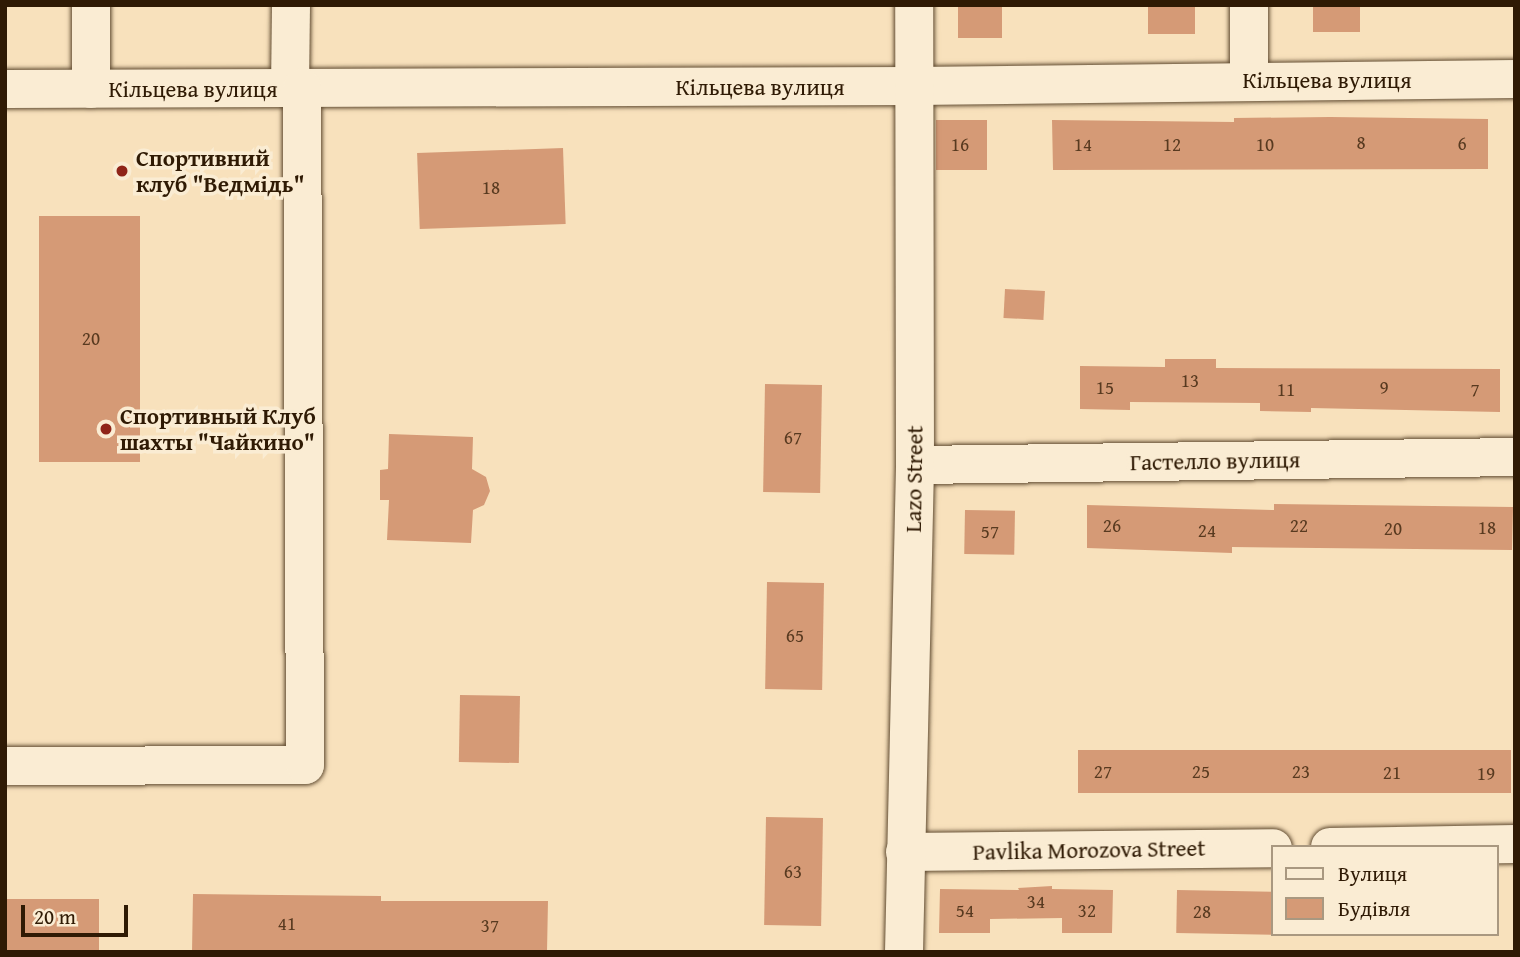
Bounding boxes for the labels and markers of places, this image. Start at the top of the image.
place label: Спортивний клуб "Ведмідь" [136,144,305,198]
marker: Спортивний клуб "Ведмідь" [114,163,130,179]
place label: Спортивный Клуб шахты "Чайкино" [120,402,316,456]
marker: Спортивный Клуб шахты "Чайкино" [98,421,114,437]

